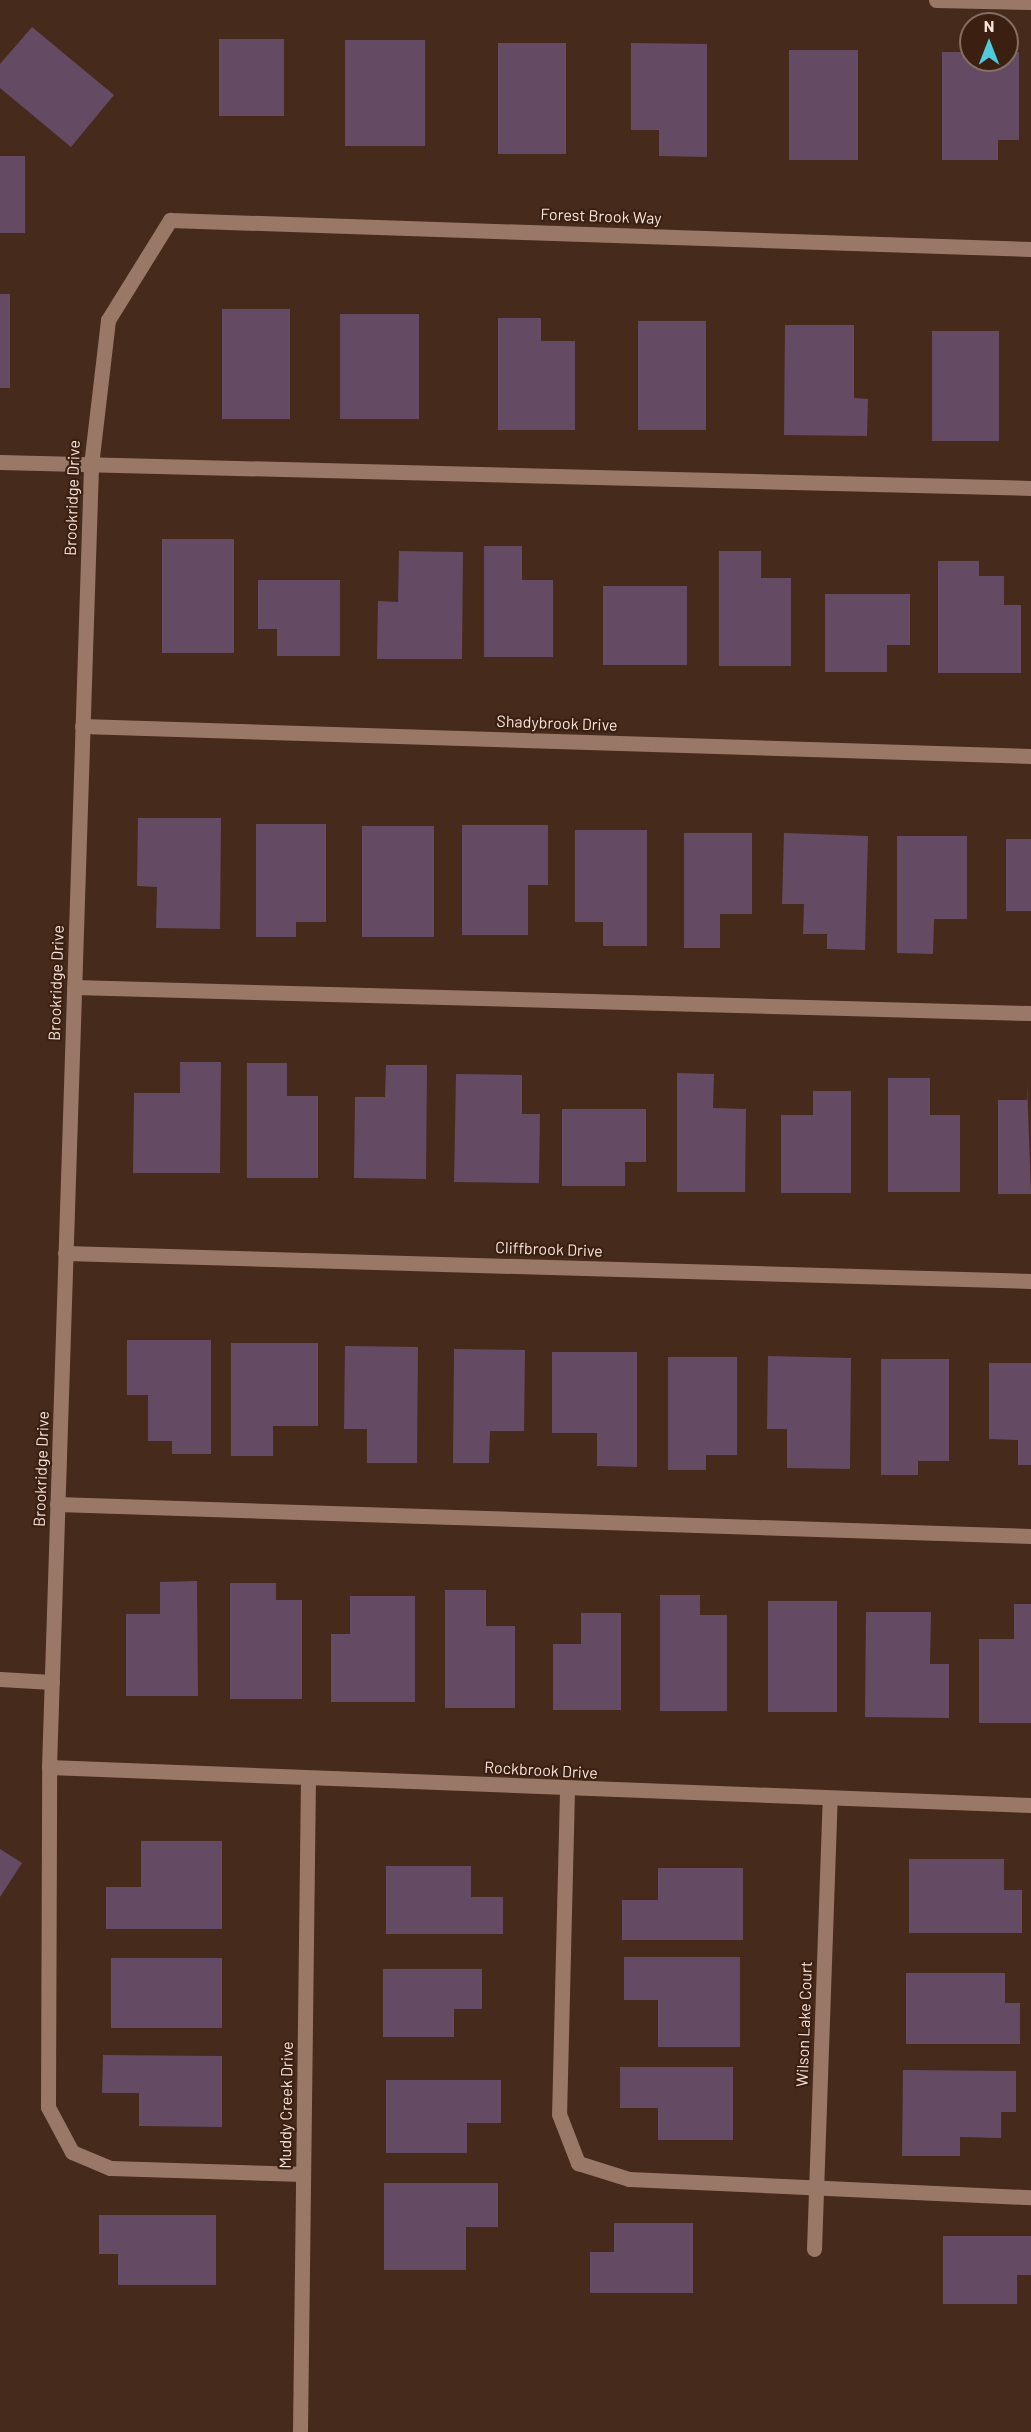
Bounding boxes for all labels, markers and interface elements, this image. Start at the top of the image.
north arrow [959,12,1019,72]
text: N [984,16,994,35]
street label: Forest Brook Way [540,204,662,228]
street label: Brookridge Drive [60,440,84,556]
street label: Shadybrook Drive [496,711,618,735]
street label: Brookridge Drive [44,925,68,1041]
street label: Cliffbrook Drive [495,1238,603,1260]
street label: Brookridge Drive [29,1411,53,1527]
street label: Rockbrook Drive [484,1757,598,1783]
street label: Wilson Lake Court [792,1961,816,2087]
street label: Muddy Creek Drive [275,2041,297,2169]

